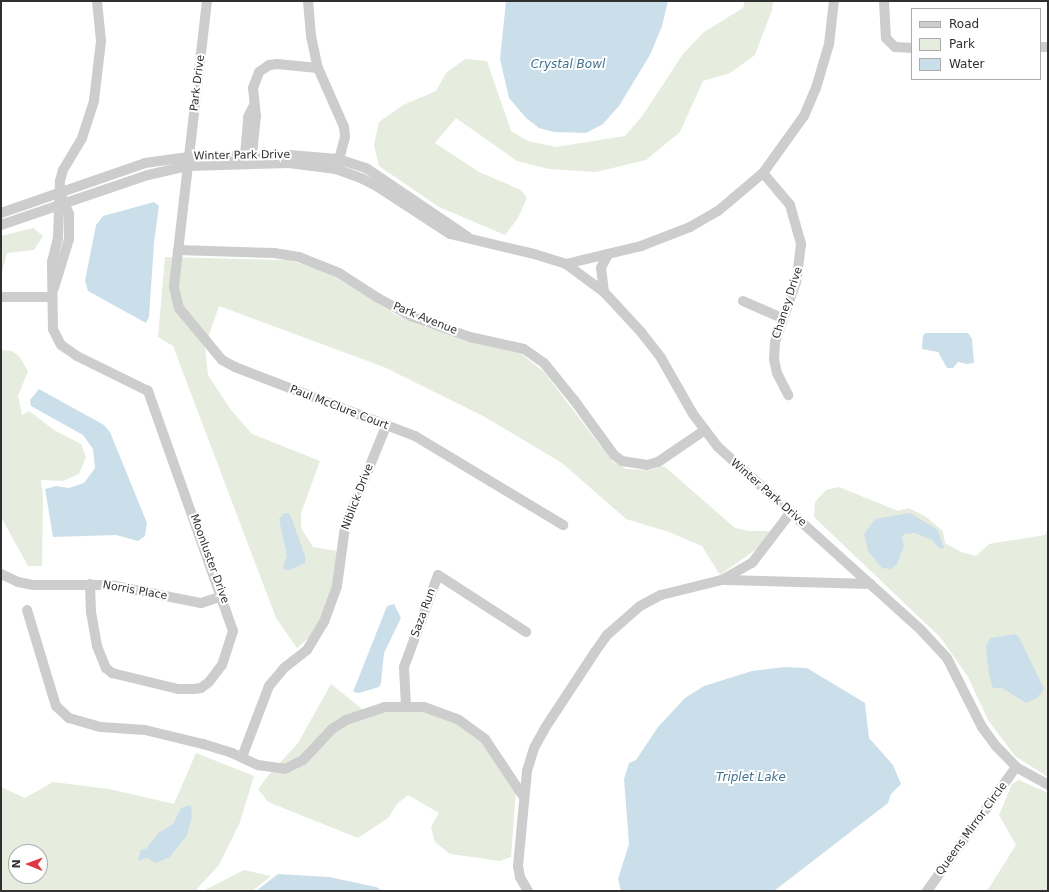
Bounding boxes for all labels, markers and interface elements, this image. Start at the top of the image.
legend [911,8,1041,80]
text: Road [949,17,979,31]
text: Park [949,37,975,51]
street label: Park Drive [188,54,208,112]
text: Water [949,57,984,71]
water label: Crystal Bowl [531,58,605,72]
street label: Winter Park Drive [194,149,290,163]
street label: Chaney Drive [770,266,806,340]
street label: Park Avenue [391,300,459,338]
street label: Paul McClure Court [288,383,390,433]
street label: Winter Park Drive [727,456,809,530]
street label: Niblick Drive [339,462,377,532]
street label: Moonluster Drive [187,513,231,605]
street label: Norris Place [102,579,168,603]
street label: Saza Run [409,587,439,639]
water label: Triplet Lake [716,771,786,785]
street label: Queens Mirror Circle [934,780,1010,878]
north arrow [8,844,48,884]
text: N [10,859,23,869]

